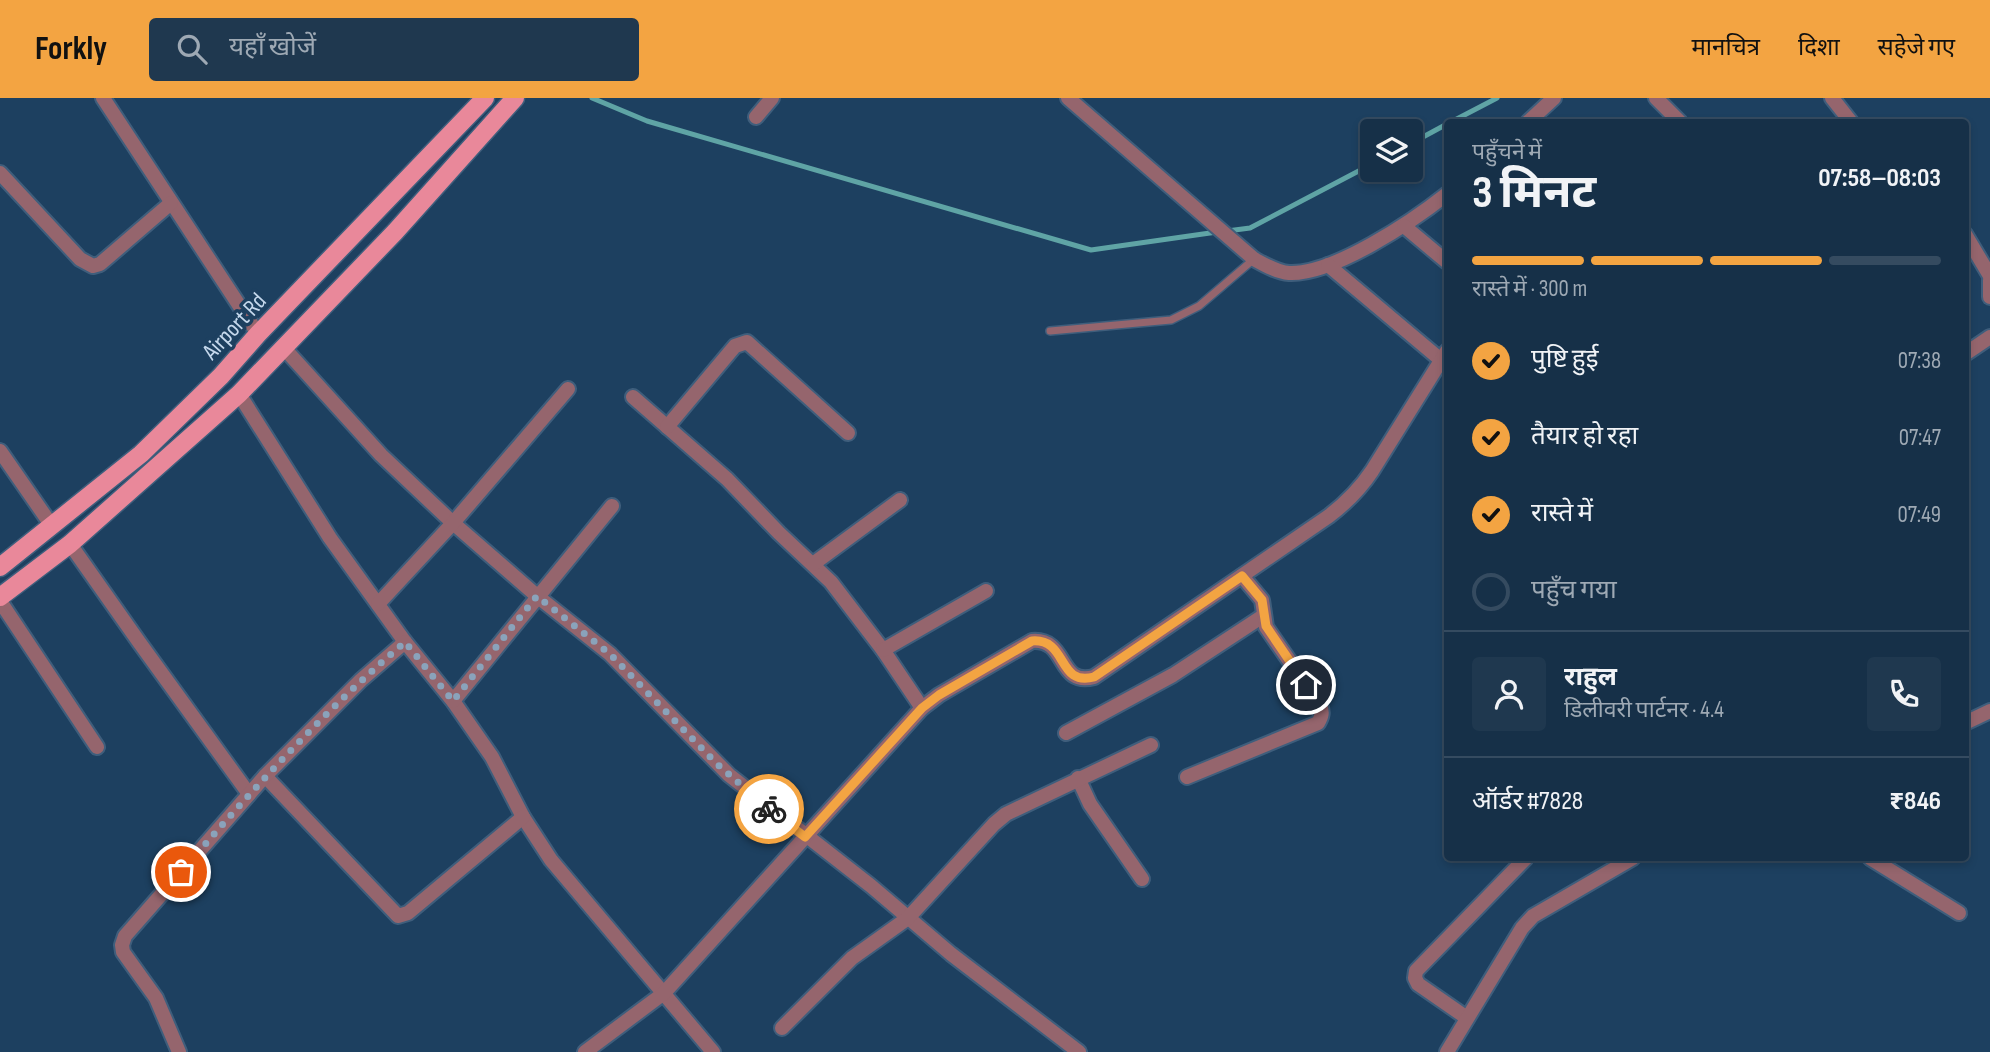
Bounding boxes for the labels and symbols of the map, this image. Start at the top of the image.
street label: Airport Rd [196,287,272,366]
pin [1276,655,1336,715]
courier [734,774,804,844]
pin [151,842,211,902]

